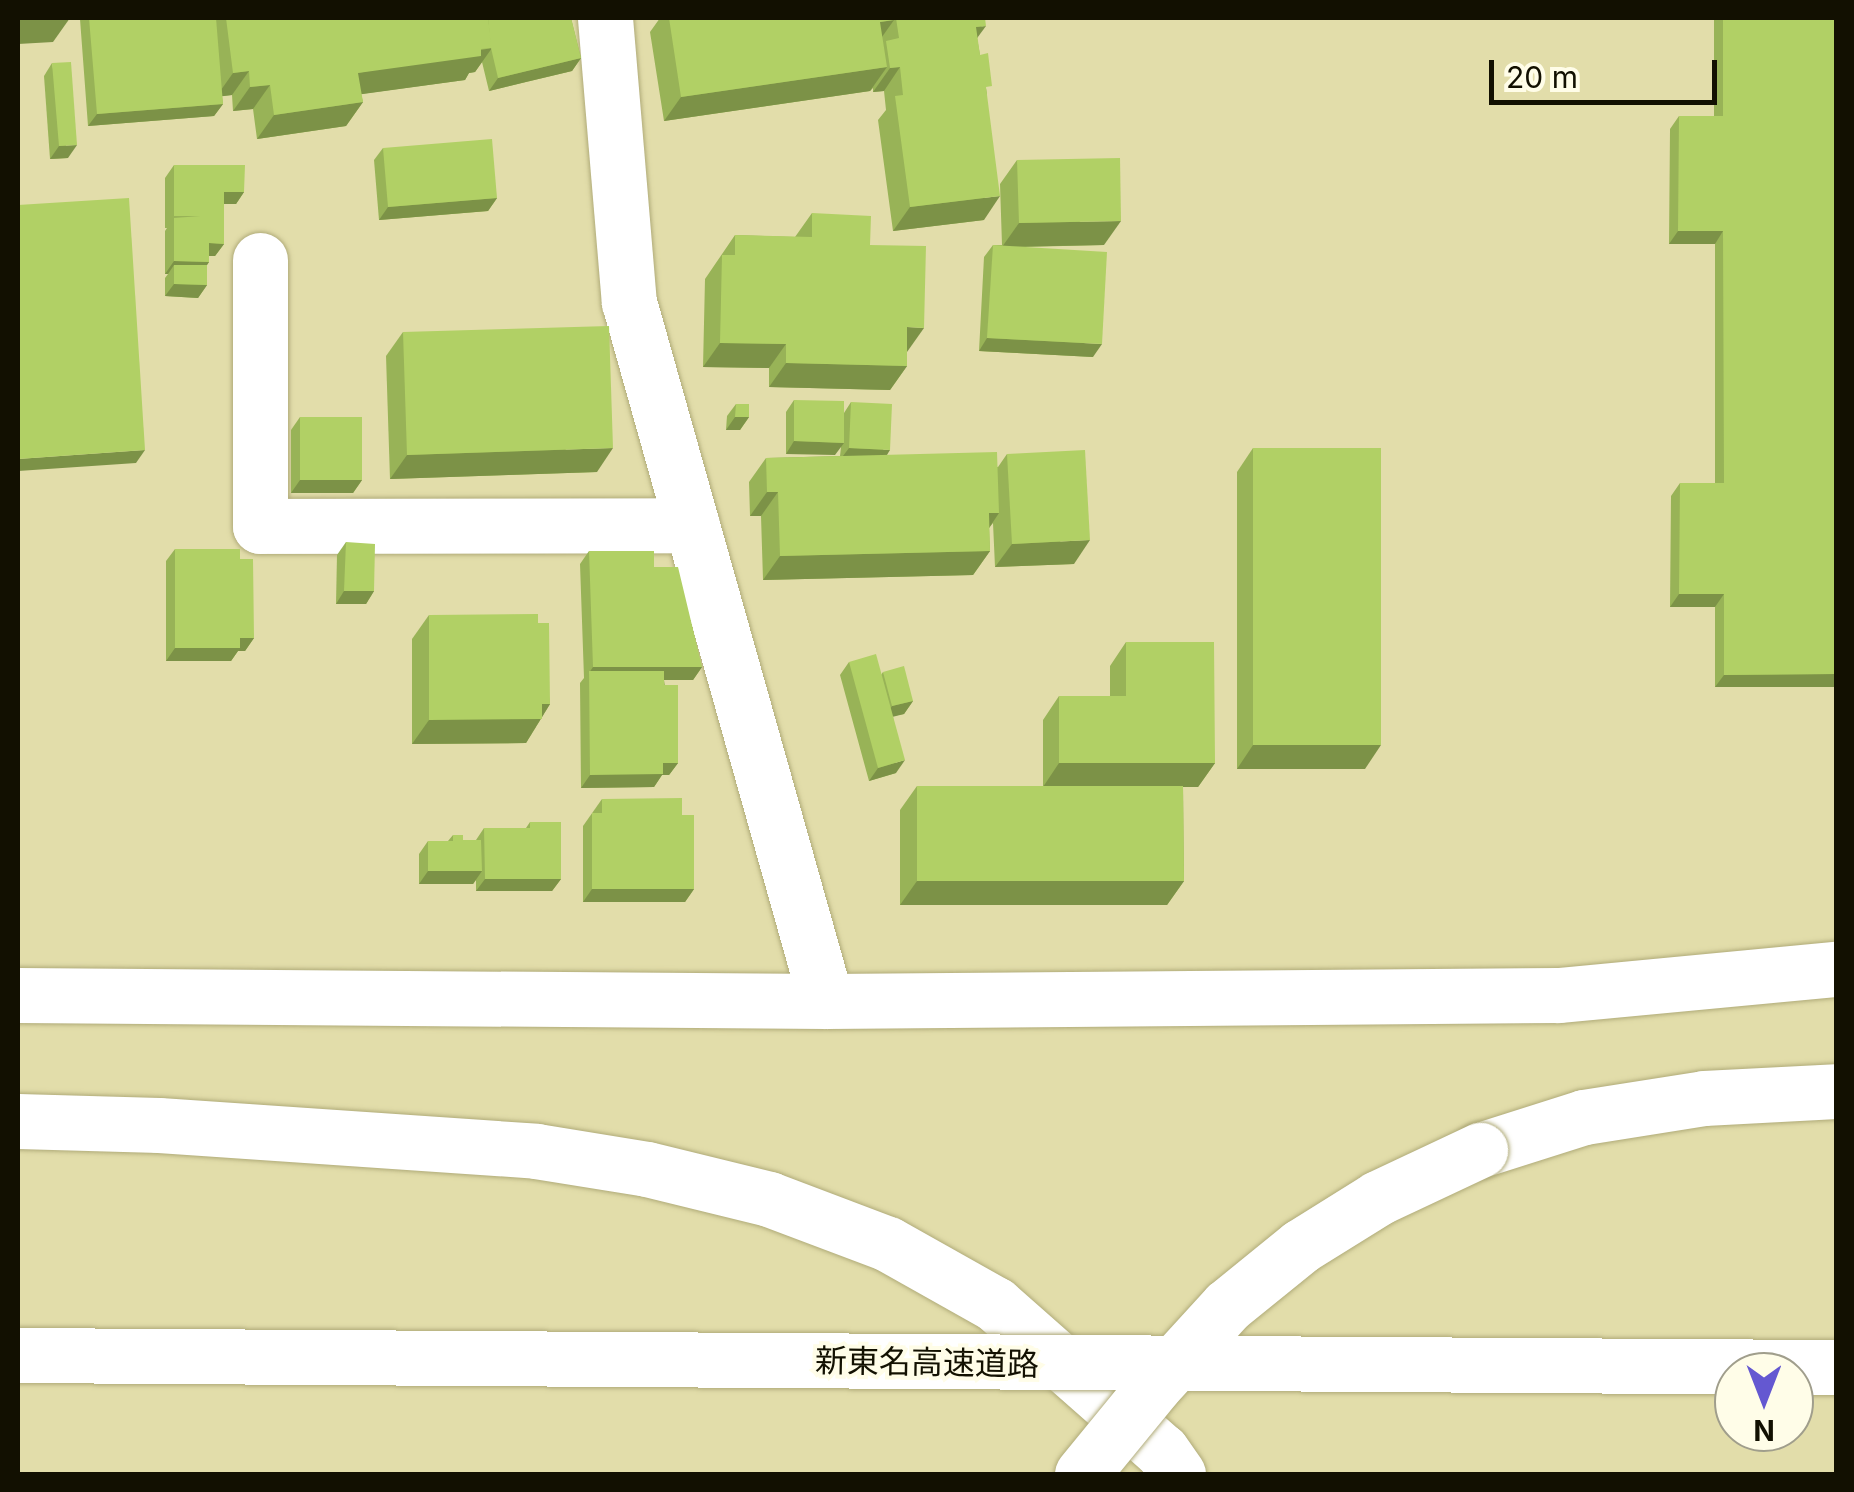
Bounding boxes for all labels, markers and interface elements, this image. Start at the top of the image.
scale bar [1494,40,1722,102]
text: 20 m [1506,59,1578,95]
street label: 新東名高速道路 [815,1342,1039,1384]
north arrow [1714,1352,1814,1452]
text: N [1753,1413,1775,1447]

